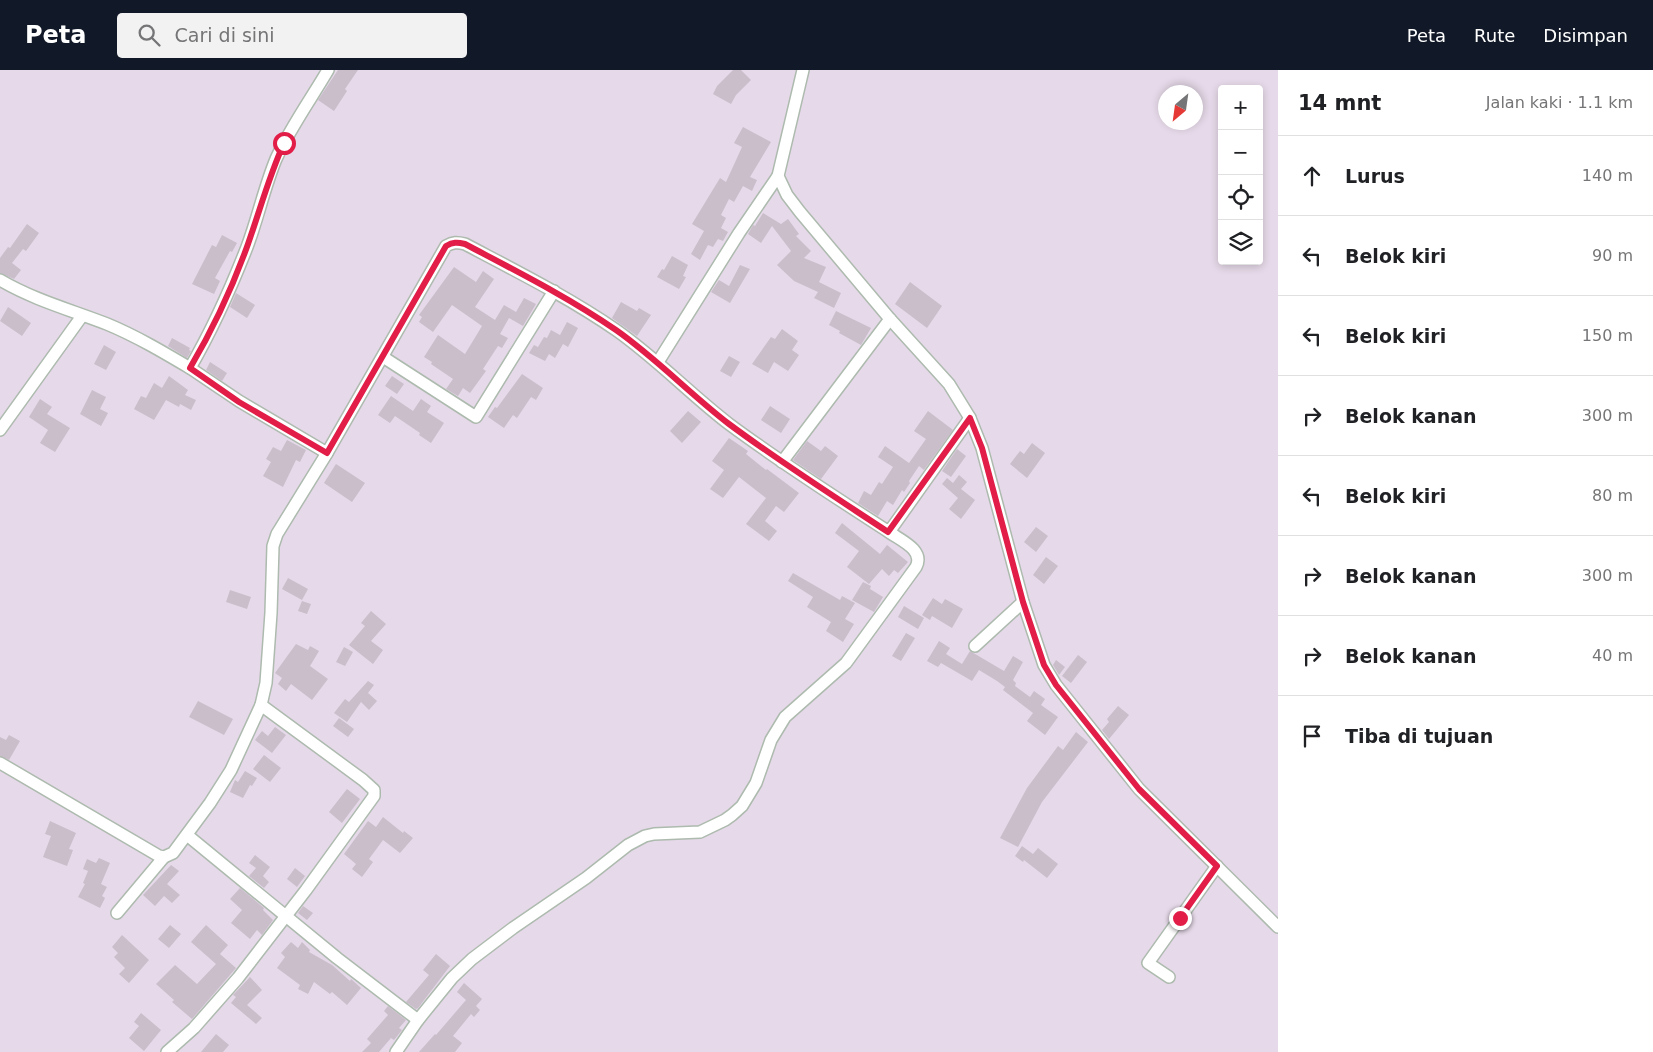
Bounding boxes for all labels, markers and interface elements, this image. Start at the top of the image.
search box [117,13,467,58]
text: Peta [25,21,87,49]
icon: search [135,21,163,49]
text: Cari di sini [175,24,274,46]
text: Peta [1407,25,1446,46]
text: Rute [1474,25,1515,46]
text: Disimpan [1543,25,1628,46]
north arrow [1158,85,1203,130]
map controls [1218,85,1263,265]
button: + [1218,85,1263,130]
text: 14 mnt [1298,91,1381,115]
text: Jalan kaki · 1.1 km [1486,93,1633,112]
button: − [1218,130,1263,175]
route start [273,132,296,155]
icon: ahead [1298,162,1326,190]
text: Lurus [1345,165,1405,187]
text: 140 m [1582,166,1633,185]
button: locate [1218,175,1263,220]
button: layers [1218,220,1263,265]
icon: left [1298,242,1326,270]
text: Belok kiri [1345,245,1446,267]
text: 90 m [1592,246,1633,265]
icon: left [1298,322,1326,350]
text: Belok kiri [1345,325,1446,347]
text: 150 m [1582,326,1633,345]
icon: right [1298,402,1326,430]
text: Belok kanan [1345,405,1477,427]
text: 300 m [1582,406,1633,425]
icon: left [1298,482,1326,510]
text: Belok kiri [1345,485,1446,507]
text: 80 m [1592,486,1633,505]
icon: right [1298,562,1326,590]
text: Belok kanan [1345,565,1477,587]
text: 300 m [1582,566,1633,585]
icon: right [1298,642,1326,670]
text: Belok kanan [1345,645,1477,667]
text: 40 m [1592,646,1633,665]
icon: arrive [1298,722,1326,750]
text: Tiba di tujuan [1345,725,1493,747]
route end [1169,907,1192,930]

